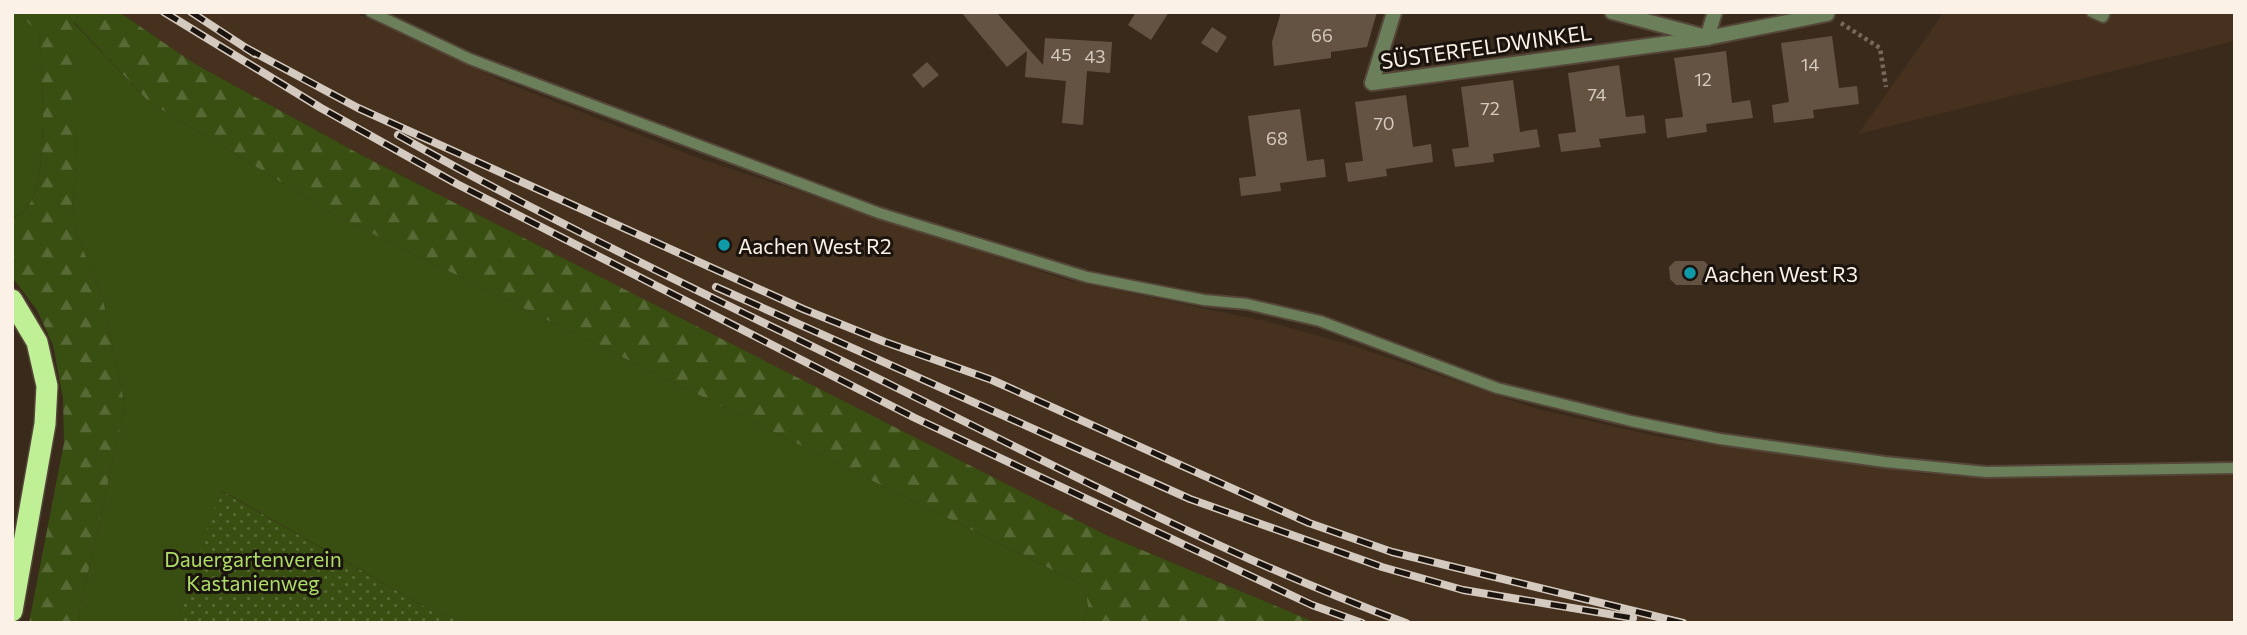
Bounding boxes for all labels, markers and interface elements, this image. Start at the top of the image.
street label: SÜSTERFELDWINKEL [1379,19,1593,73]
house number: 66 [1311,24,1333,46]
house number: 45 [1050,43,1072,65]
house number: 43 [1084,45,1106,67]
house number: 14 [1801,53,1819,75]
house number: 12 [1694,68,1712,90]
house number: 74 [1587,83,1607,105]
house number: 72 [1480,97,1500,119]
house number: 70 [1373,112,1395,134]
house number: 68 [1266,127,1288,149]
place label: Aachen West R2 [738,233,892,258]
marker: Aachen West R2 [716,237,732,253]
place label: Aachen West R3 [1704,261,1858,286]
marker: Aachen West R3 [1682,265,1698,281]
park label: Dauergartenverein Kastanienweg [164,546,342,595]

